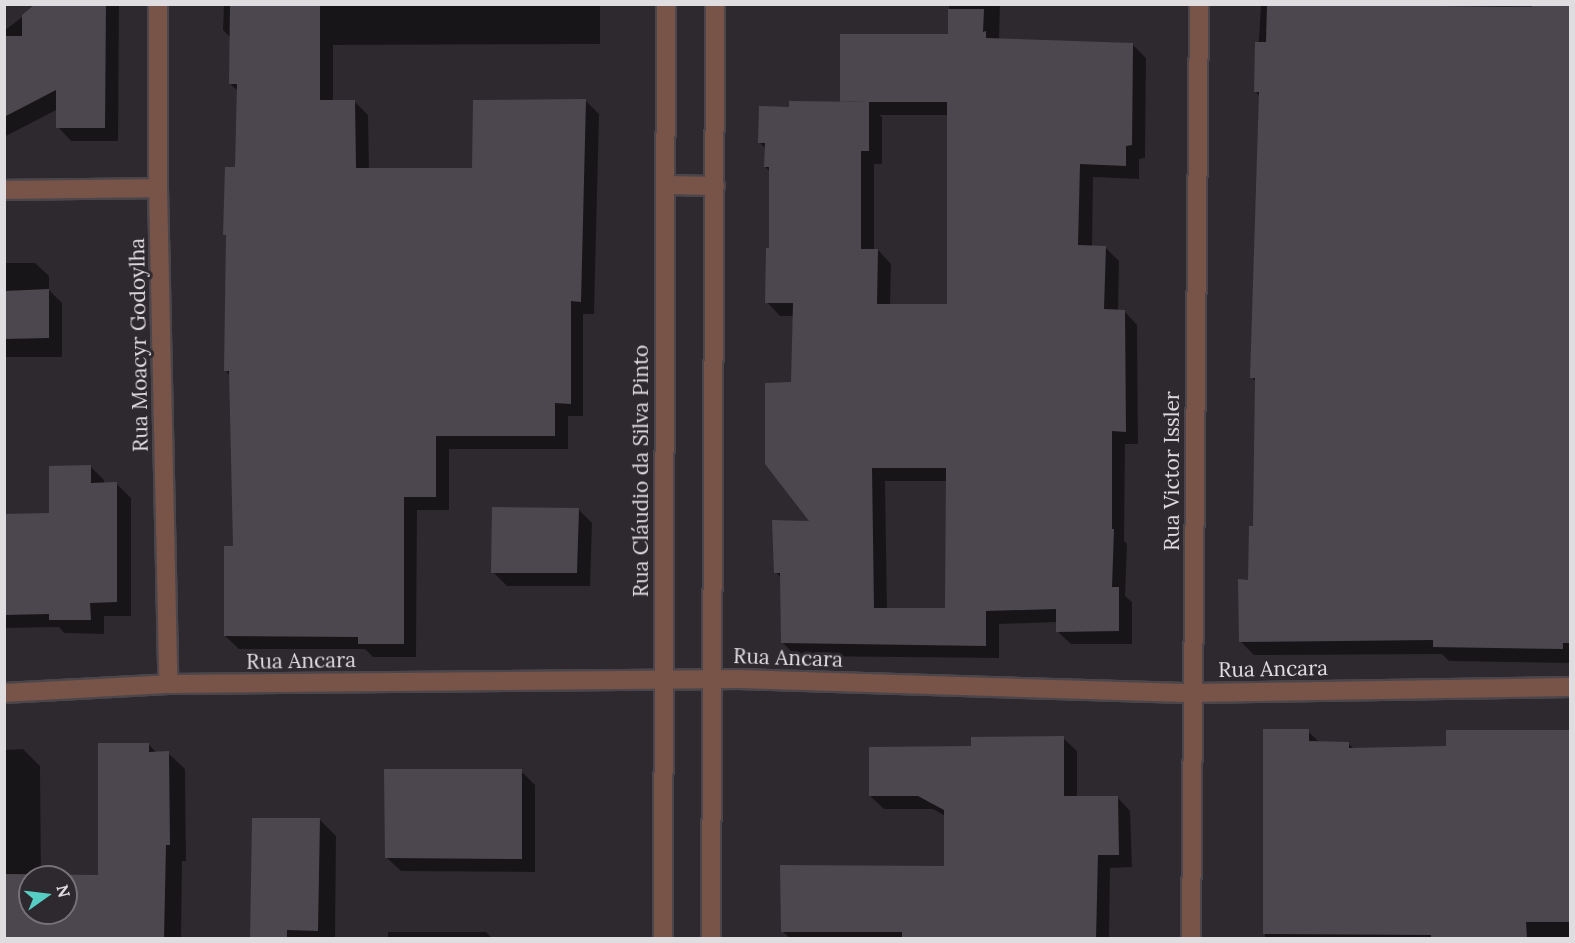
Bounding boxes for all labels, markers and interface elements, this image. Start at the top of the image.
street label: Rua Moacyr Godoylha [125,238,153,452]
street label: Rua Cláudio da Silva Pinto [628,345,654,597]
street label: Rua Victor Issler [1159,391,1185,551]
street label: Rua Ancara [733,643,843,673]
street label: Rua Ancara [246,647,356,675]
street label: Rua Ancara [1218,655,1328,683]
north arrow [18,865,78,925]
text: N [52,883,75,900]

